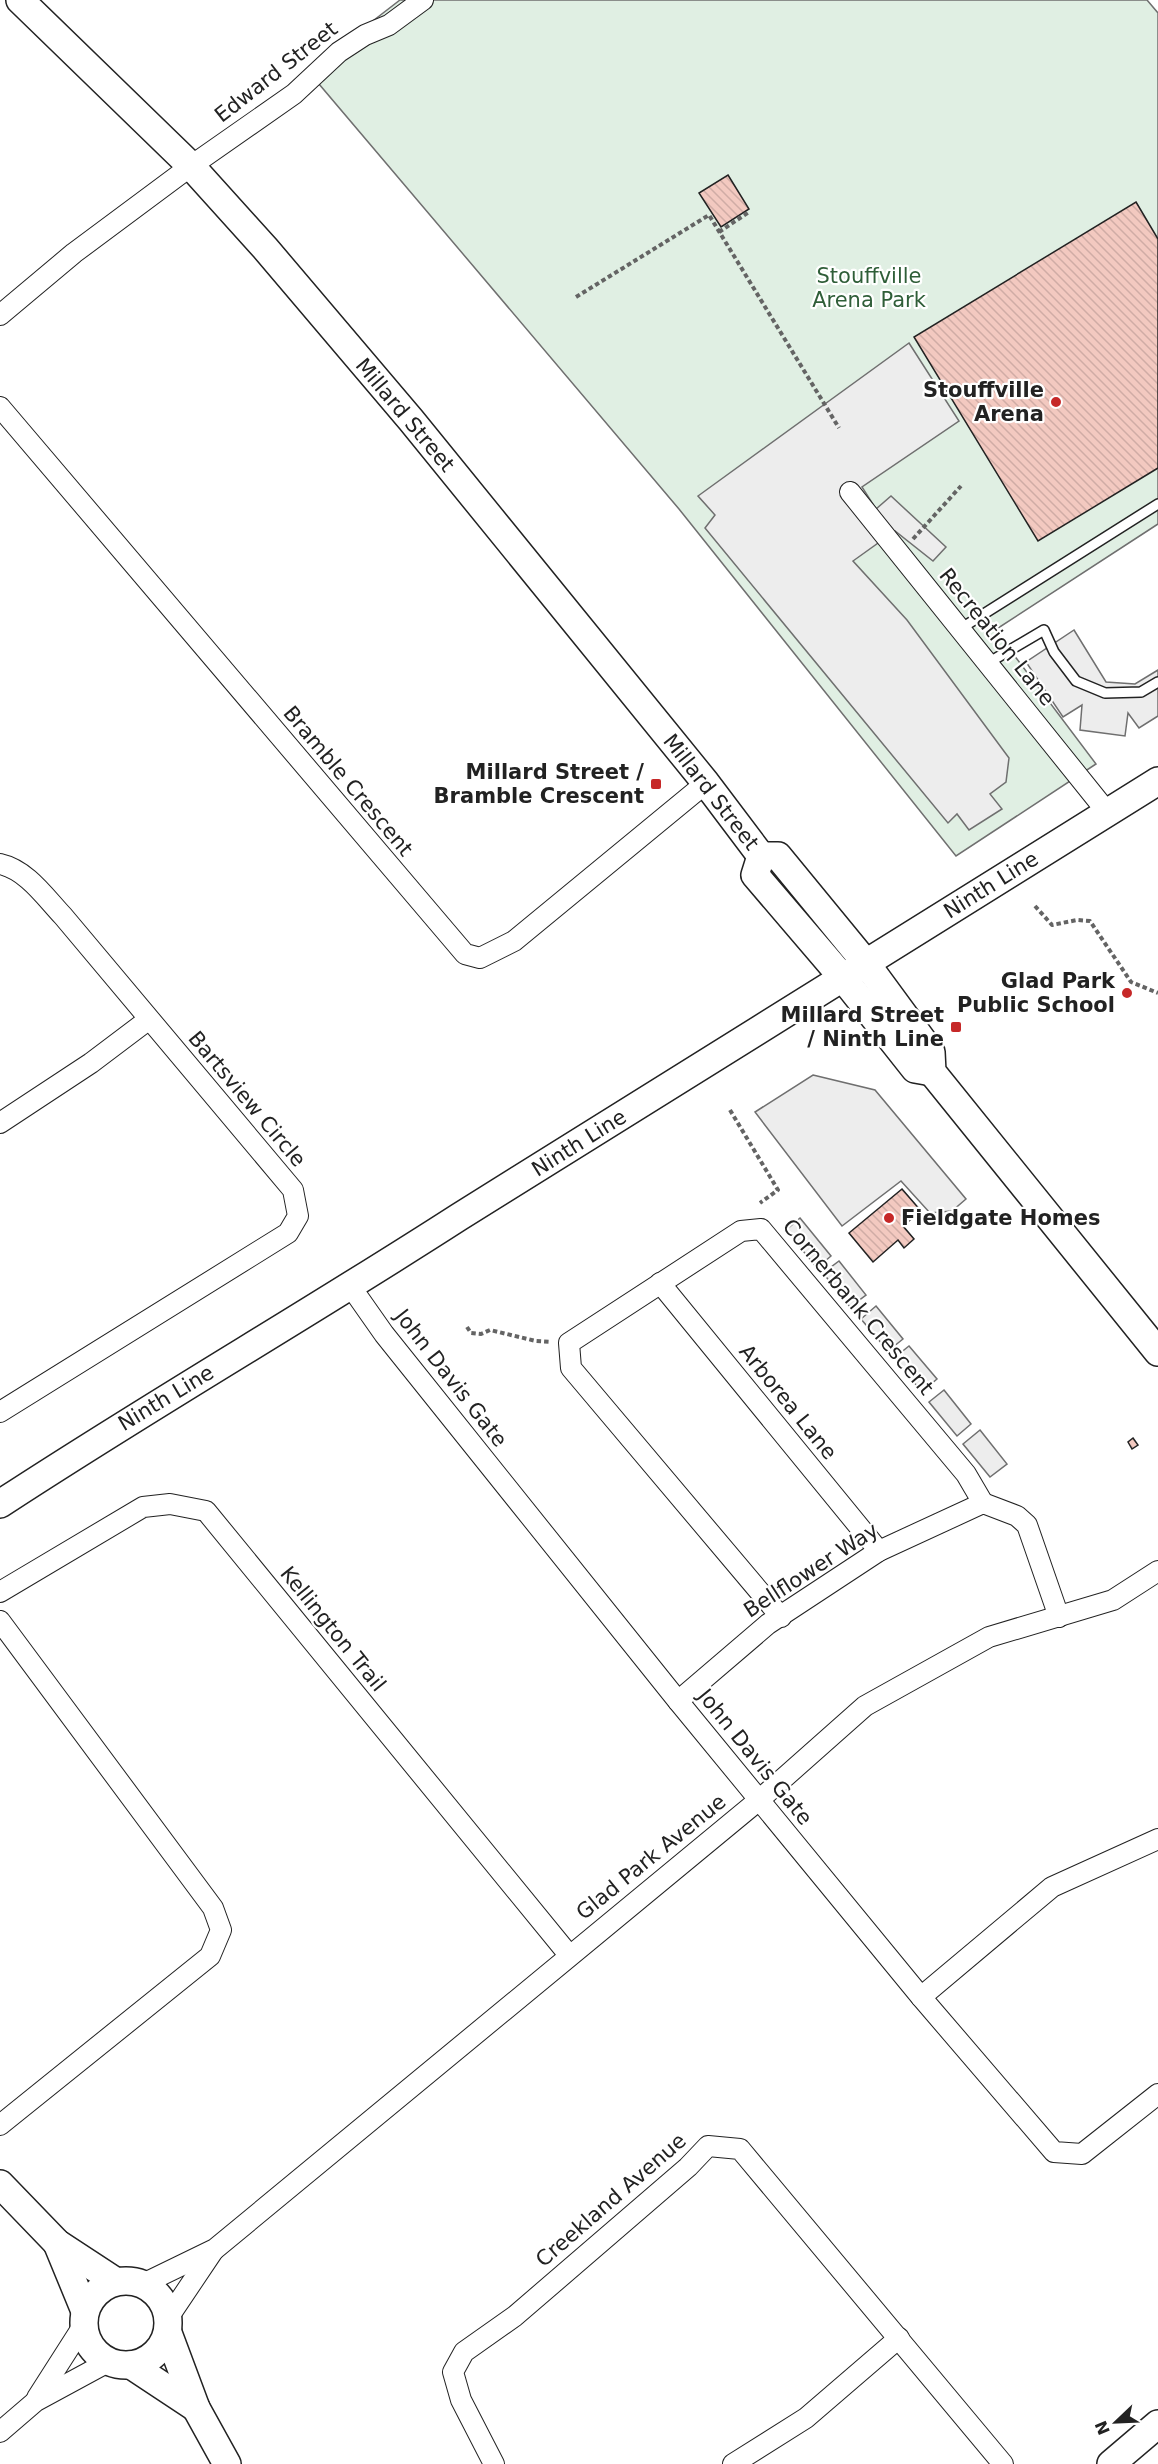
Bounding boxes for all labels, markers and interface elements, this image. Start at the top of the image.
street label: Edward Street [210,17,342,127]
park label: Stouffville Arena Park [812,264,927,312]
street label: Millard Street [351,353,459,477]
place label: Stouffville Arena [923,378,1044,426]
marker: Stouffville Arena [1049,395,1063,409]
street label: Recreation Lane [934,563,1060,711]
street label: Bramble Crescent [278,701,418,861]
street label: Millard Street [658,729,764,855]
place label: Millard Street / Bramble Crescent [434,760,644,808]
marker: Millard Street / Bramble Crescent [649,777,663,791]
street label: Ninth Line [939,847,1043,923]
place label: Glad Park Public School [957,969,1116,1017]
marker: Glad Park Public School [1120,986,1134,1000]
place label: Millard Street / Ninth Line [781,1003,944,1051]
marker: Millard Street / Ninth Line [949,1020,963,1034]
street label: Bartsview Circle [183,1027,311,1171]
street label: Ninth Line [527,1105,631,1181]
place label: Fieldgate Homes [901,1206,1100,1230]
marker: Fieldgate Homes [882,1211,896,1225]
street label: Cornerbank Crescent [778,1214,938,1400]
street label: John Davis Gate [389,1303,512,1451]
street label: Arborea Lane [734,1340,842,1464]
street label: Ninth Line [114,1360,218,1436]
street label: Bellflower Way [739,1518,883,1622]
street label: Kellington Trail [275,1562,391,1696]
street label: John Davis Gate [692,1683,817,1830]
street label: Glad Park Avenue [572,1789,730,1925]
street label: Creekland Avenue [531,2128,691,2272]
north arrow [1086,2392,1146,2452]
text: N [1091,2418,1114,2438]

